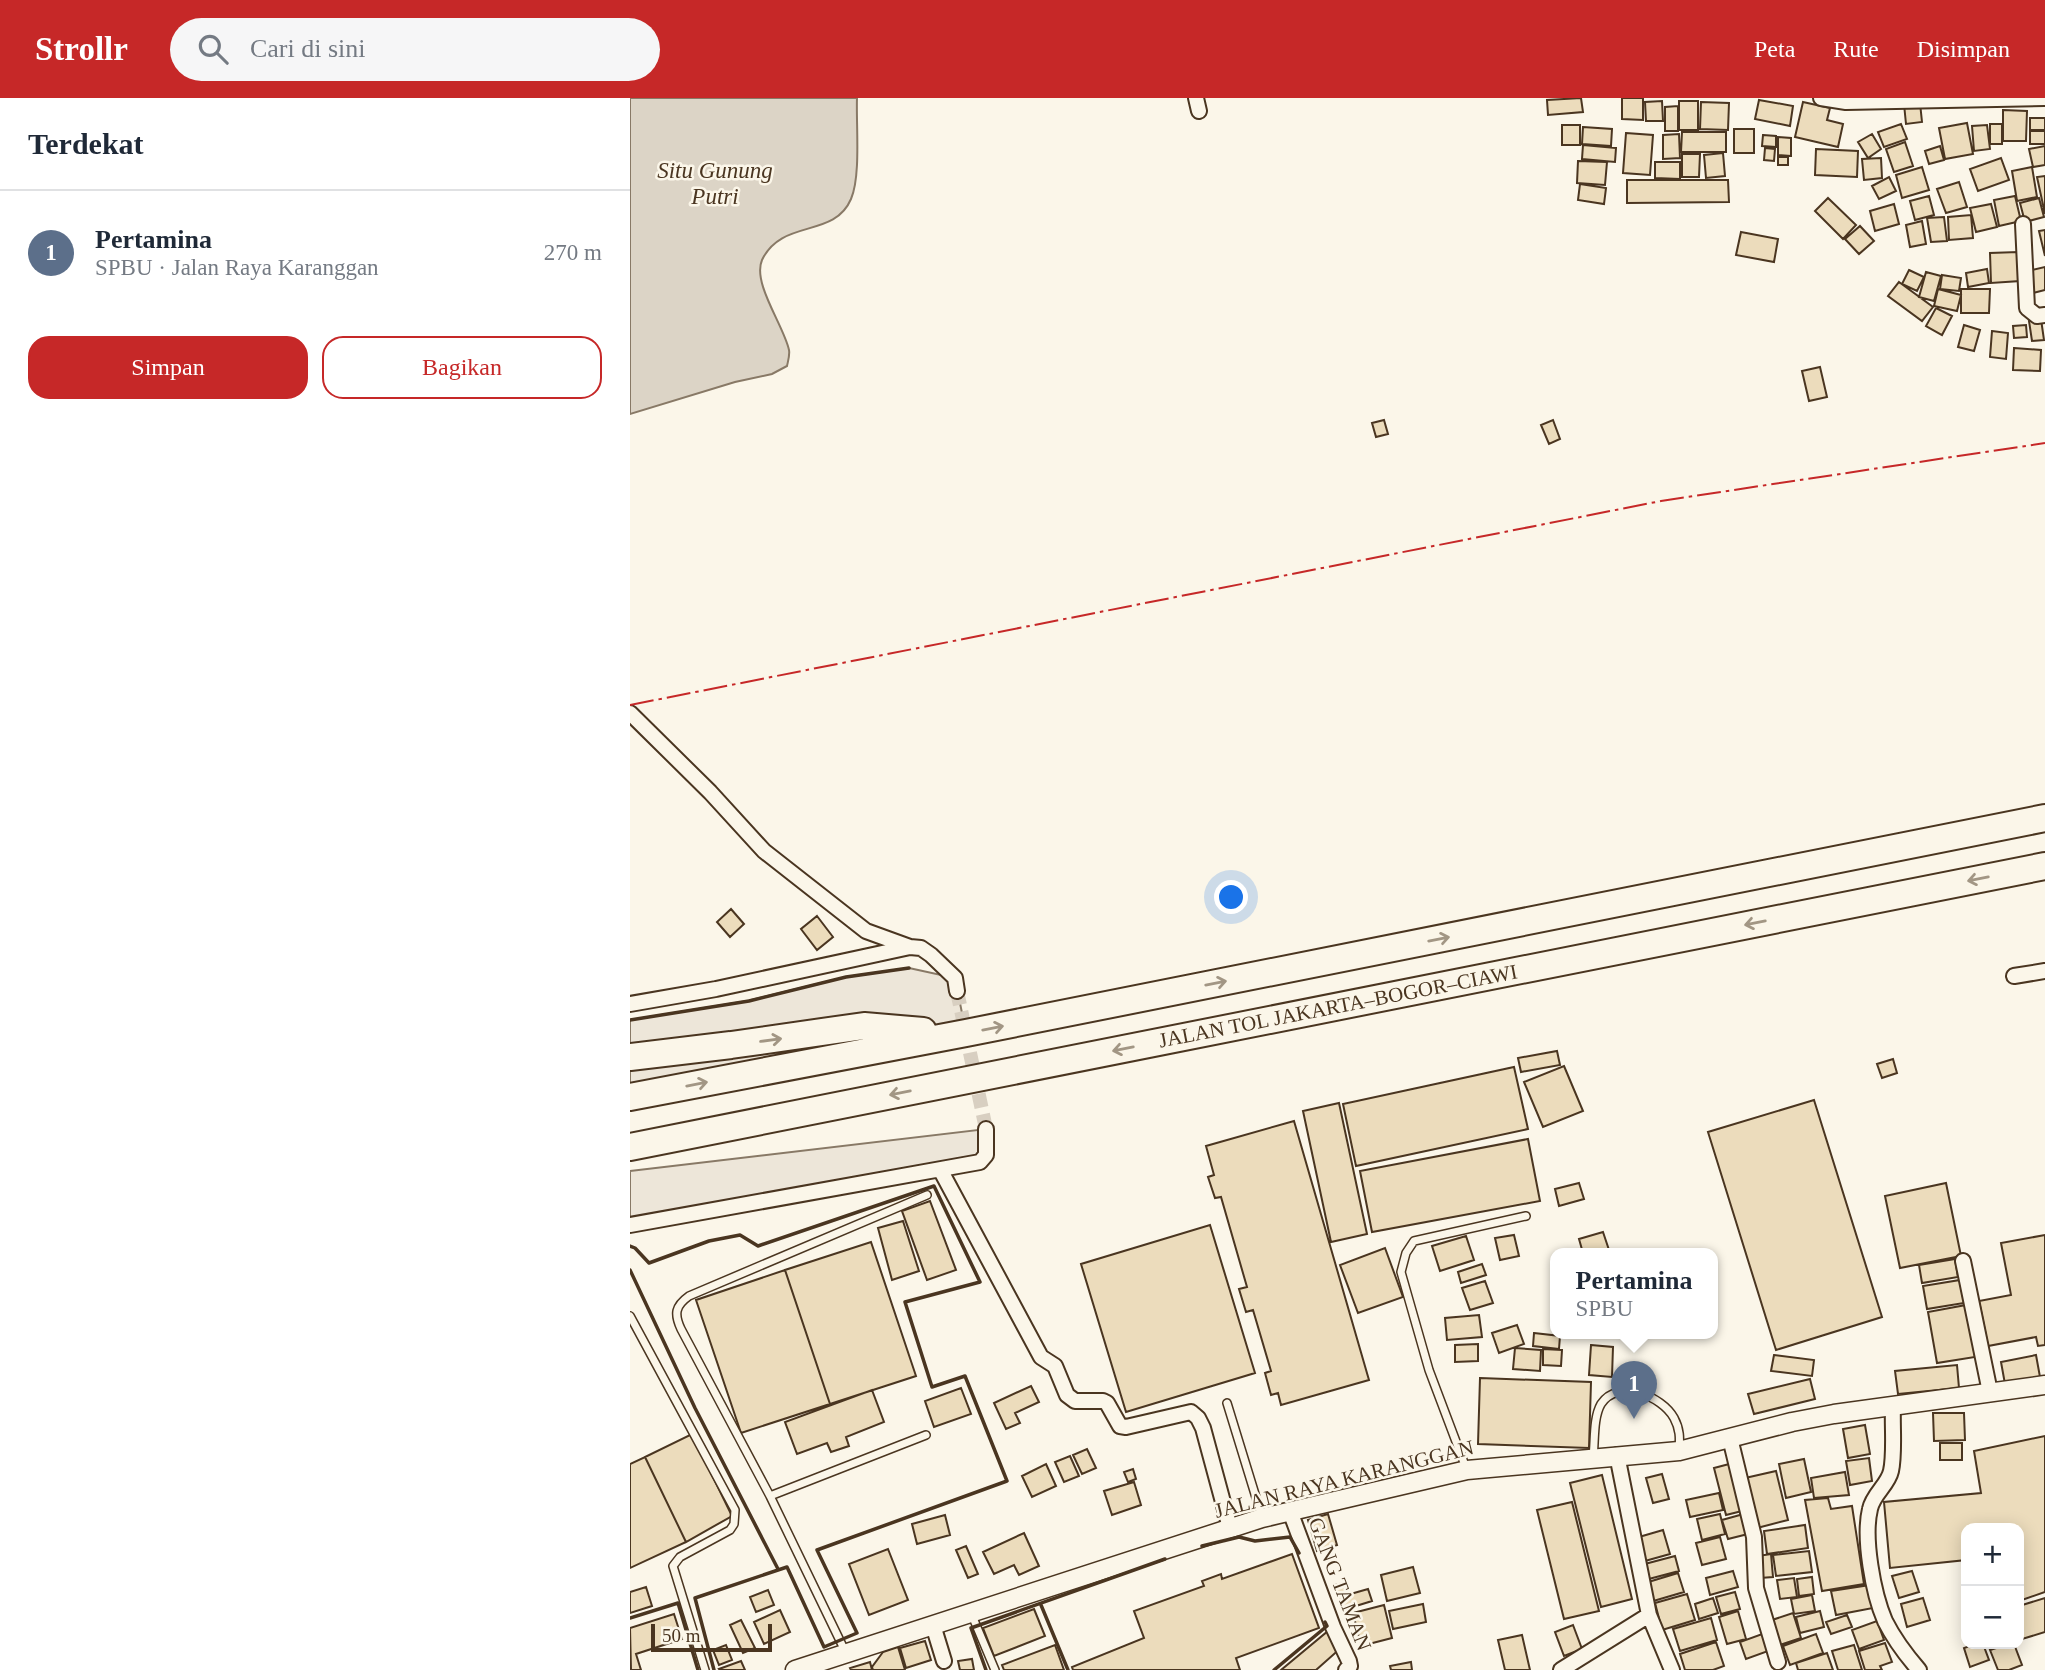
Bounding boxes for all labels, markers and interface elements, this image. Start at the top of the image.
search box [170,18,660,81]
icon: search [194,30,232,68]
text: Strollr [35,31,128,67]
text: Cari di sini [250,34,365,63]
text: Peta [1754,36,1795,62]
text: Rute [1833,36,1879,62]
text: Disimpan [1917,36,2010,62]
text: Terdekat [28,127,144,160]
water label: Situ Gunung Putri [657,158,773,209]
text: Pertamina [95,225,212,254]
text: 1 [45,240,57,265]
text: 270 m [544,240,602,265]
text: SPBU · Jalan Raya Karanggan [95,255,379,280]
button: Simpan [28,336,308,399]
button: Bagikan [322,336,602,399]
one-way arrow [1967,873,1990,886]
your location [1214,880,1248,914]
one-way arrow [1744,917,1767,931]
one-way arrow [1427,931,1450,945]
street label: JALAN TOL JAKARTA–BOGOR–CIAWI [1157,959,1519,1053]
one-way arrow [1204,976,1227,990]
one-way arrow [981,1020,1004,1034]
one-way arrow [759,1033,782,1046]
one-way arrow [1112,1043,1135,1056]
one-way arrow [685,1077,708,1091]
one-way arrow [889,1087,912,1101]
popup [1550,1248,1718,1339]
text: Pertamina [1576,1266,1692,1295]
text: SPBU [1576,1296,1633,1321]
pin: 1 [1611,1361,1657,1419]
street label: JALAN RAYA KARANGGAN [1212,1435,1476,1523]
street label: GANG TAMAN [1304,1514,1376,1654]
map controls [1961,1523,2024,1649]
button: + [1961,1523,2024,1586]
button: − [1961,1586,2024,1649]
scale bar [651,1621,772,1653]
text: 50 m [662,1625,701,1646]

